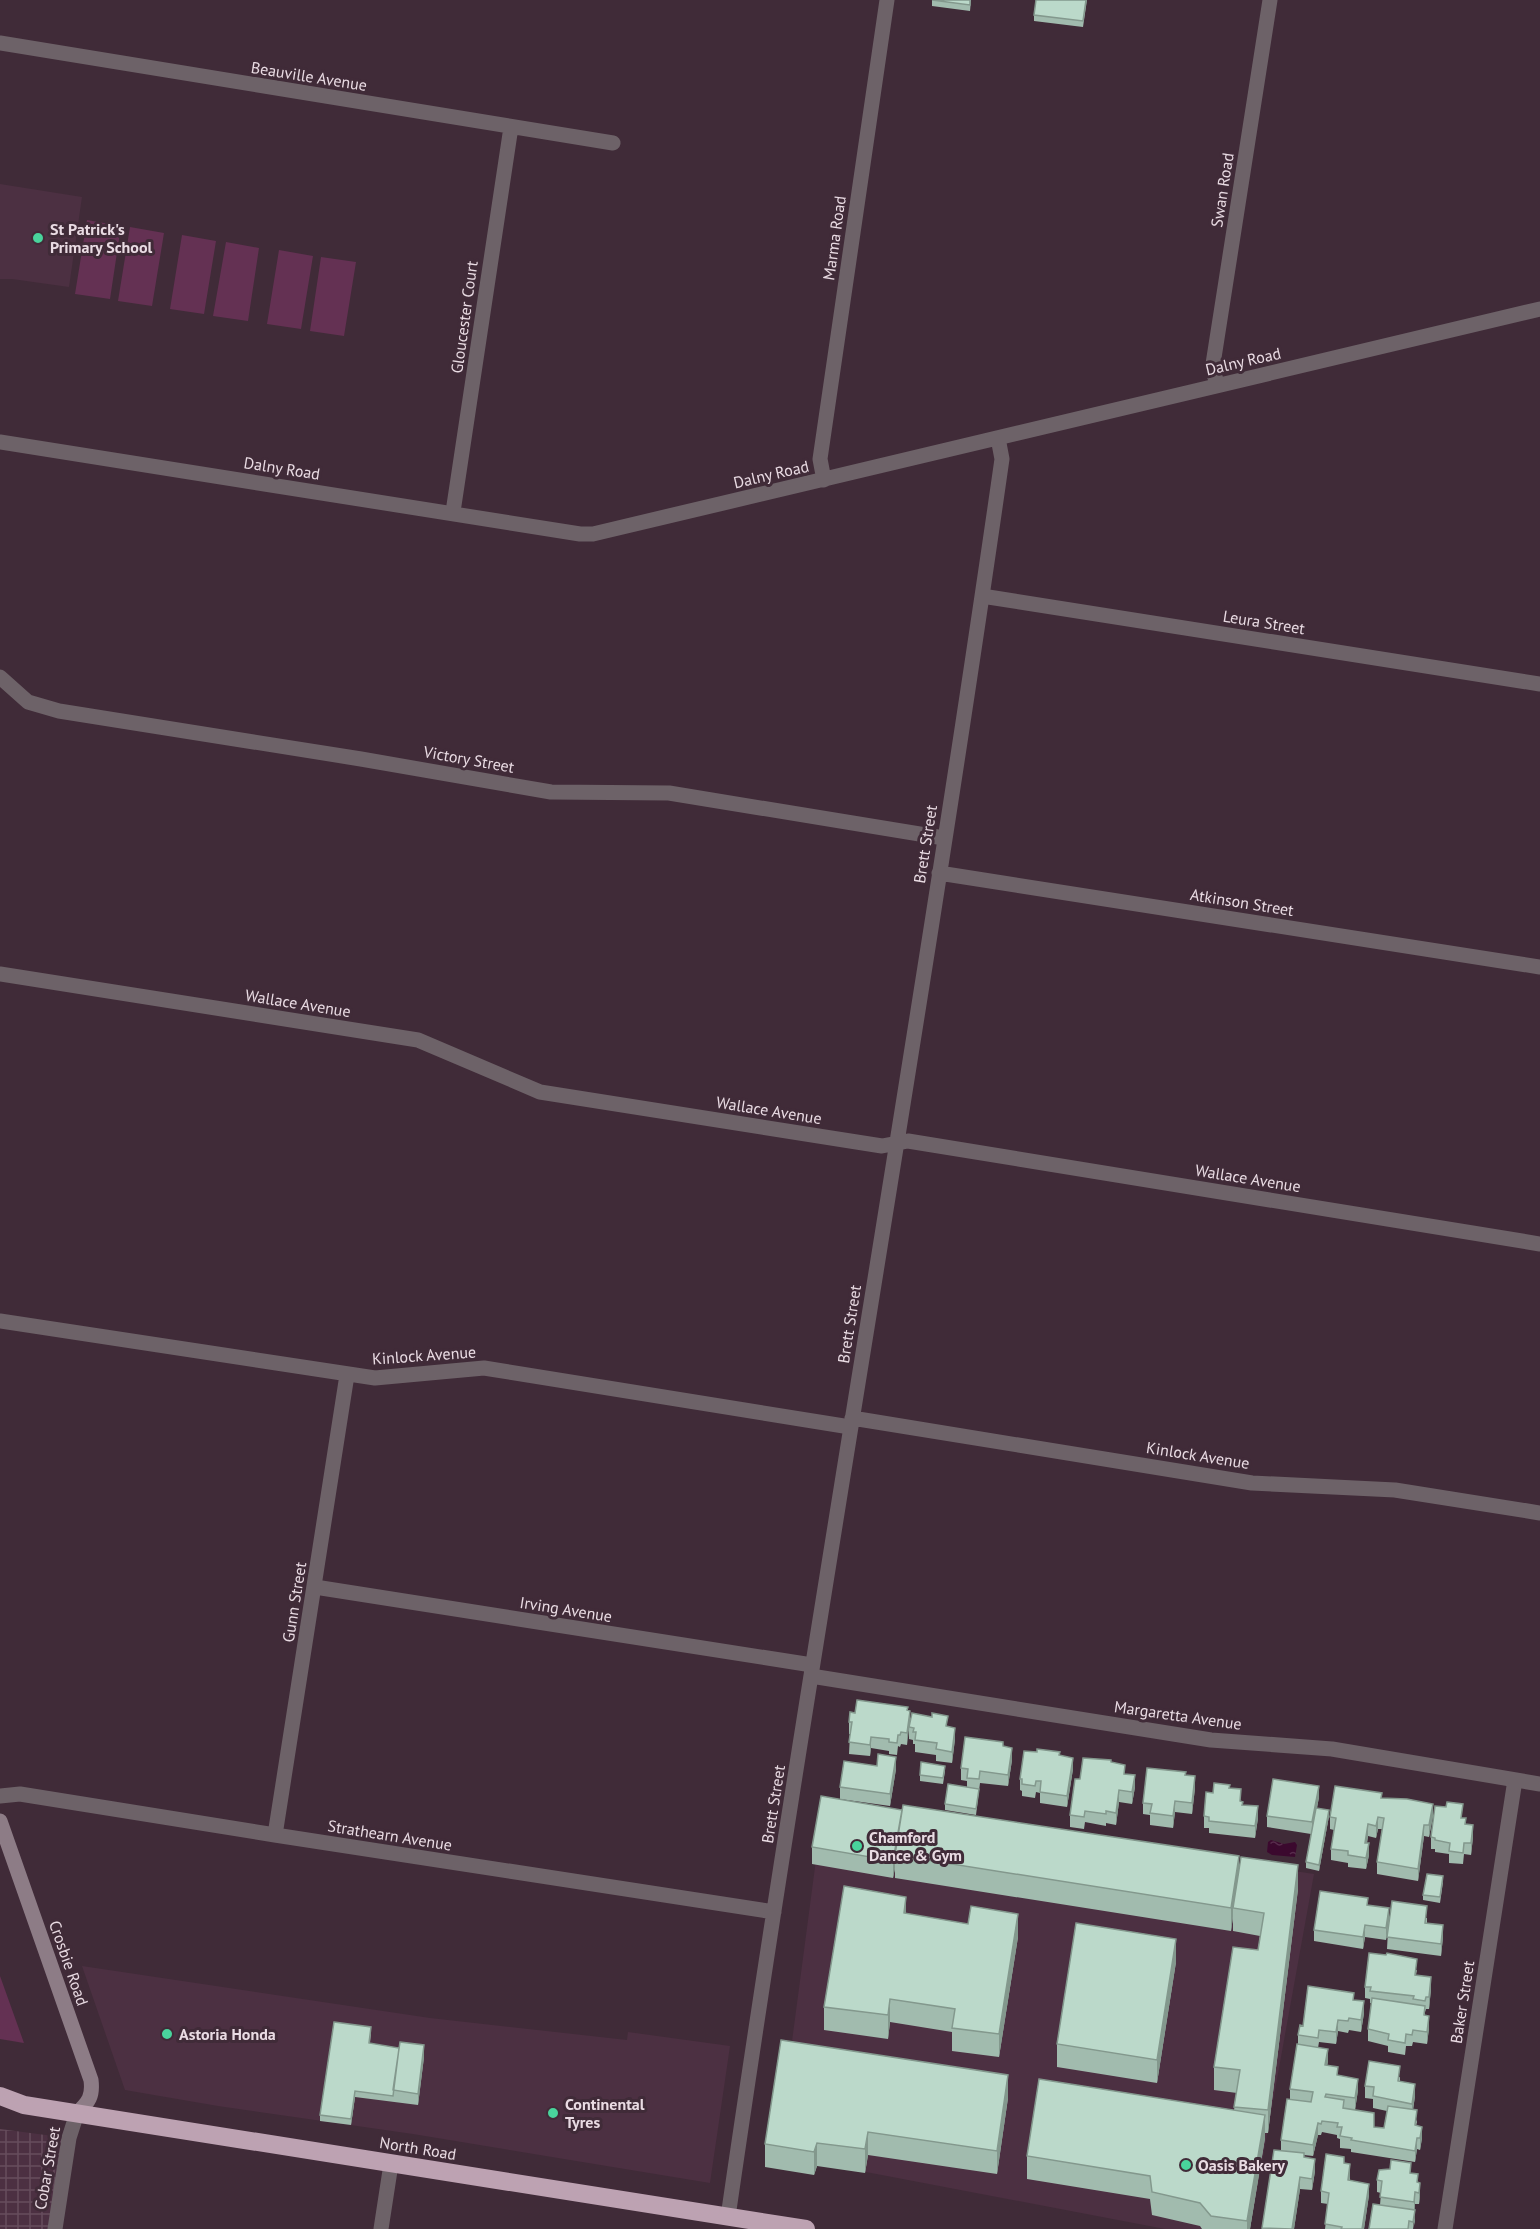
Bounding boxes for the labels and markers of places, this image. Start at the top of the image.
place label: St Patrick's Primary School [50,219,152,257]
marker: St Patrick's Primary School [31,231,45,245]
place label: Chamford Dance & Gym [869,1827,962,1865]
marker: Chamford Dance & Gym [850,1839,864,1853]
place label: Astoria Honda [179,2024,276,2044]
marker: Astoria Honda [160,2027,174,2041]
place label: Continental Tyres [565,2094,645,2132]
marker: Continental Tyres [546,2106,560,2120]
place label: Oasis Bakery [1198,2155,1285,2175]
marker: Oasis Bakery [1179,2158,1193,2172]

